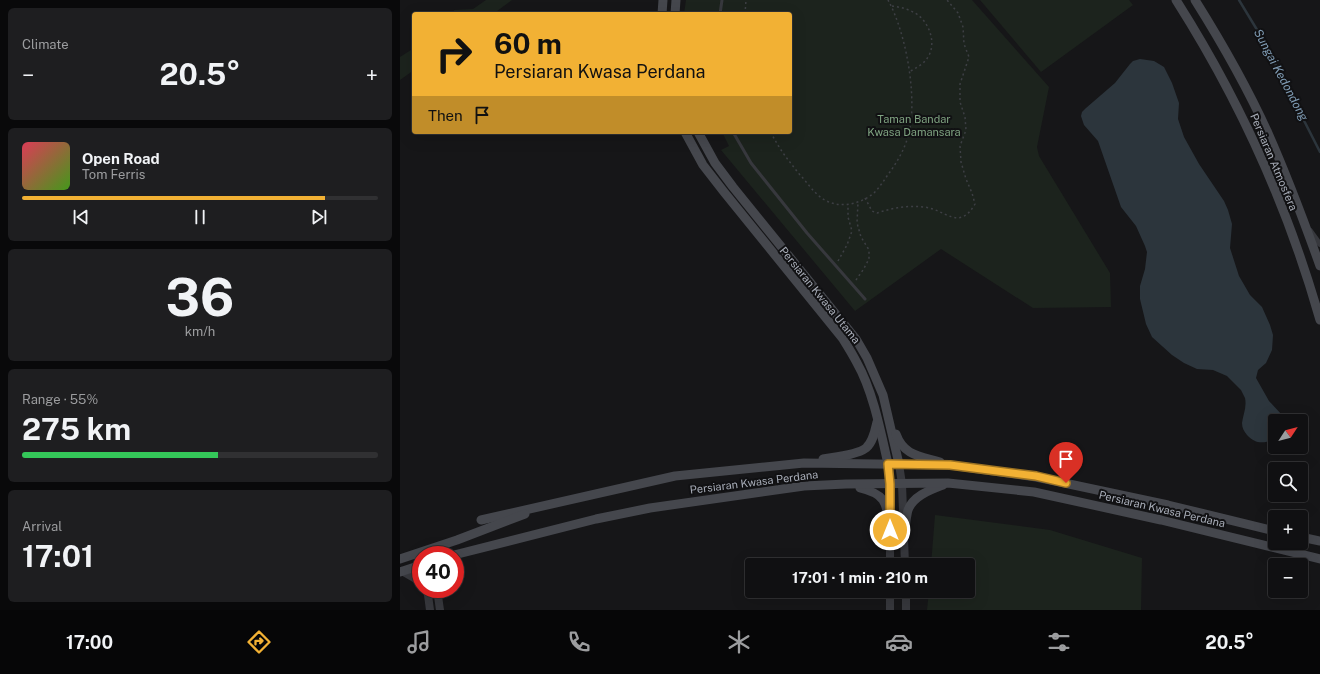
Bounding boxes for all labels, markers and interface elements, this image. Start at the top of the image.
text: 60 m [494,27,562,60]
water label: Sungai Kedondong [1251,27,1312,124]
icon: right [428,28,480,80]
text: Climate [22,37,69,52]
text: 20.5° [160,56,240,92]
text: Persiaran Kwasa Perdana [494,61,706,82]
text: − [22,62,34,88]
text: + [366,62,378,88]
icon: arrive [471,104,493,126]
text: Then [428,107,463,124]
street label: Persiaran Atmosfera [1248,112,1300,212]
park label: Taman Bandar Kwasa Damansara [867,113,961,138]
text: Open Road [82,150,160,167]
text: Tom Ferris [82,167,145,182]
icon: previous [70,206,92,228]
icon: pause [189,206,211,228]
icon: next [308,206,330,228]
street label: Persiaran Kwasa Utama [777,244,863,346]
text: 36 [166,267,234,328]
text: km/h [185,324,215,339]
text: Range · 55% [22,392,98,407]
text: 275 km [22,411,131,447]
north arrow [1268,414,1308,454]
map controls [1268,414,1308,598]
pin [1049,442,1083,483]
icon: arrive [1055,448,1077,470]
button: search [1268,462,1308,502]
street label: Persiaran Kwasa Perdana [689,468,819,496]
street label: Persiaran Kwasa Perdana [1098,489,1226,529]
position arrow [869,509,911,551]
button: + [1268,510,1308,550]
text: Arrival [22,519,62,534]
text: 17:01 [22,538,94,574]
speed limit sign: 40 [412,546,464,598]
button: − [1268,558,1308,598]
text: 17:01 · 1 min · 210 m [792,569,928,586]
icon: directions [245,628,273,656]
icon: music [405,628,433,656]
icon: phone [565,628,593,656]
icon: climate [725,628,753,656]
icon: car [885,628,913,656]
icon: filters [1045,628,1073,656]
text: 17:00 [66,632,113,653]
text: 20.5° [1205,632,1254,653]

